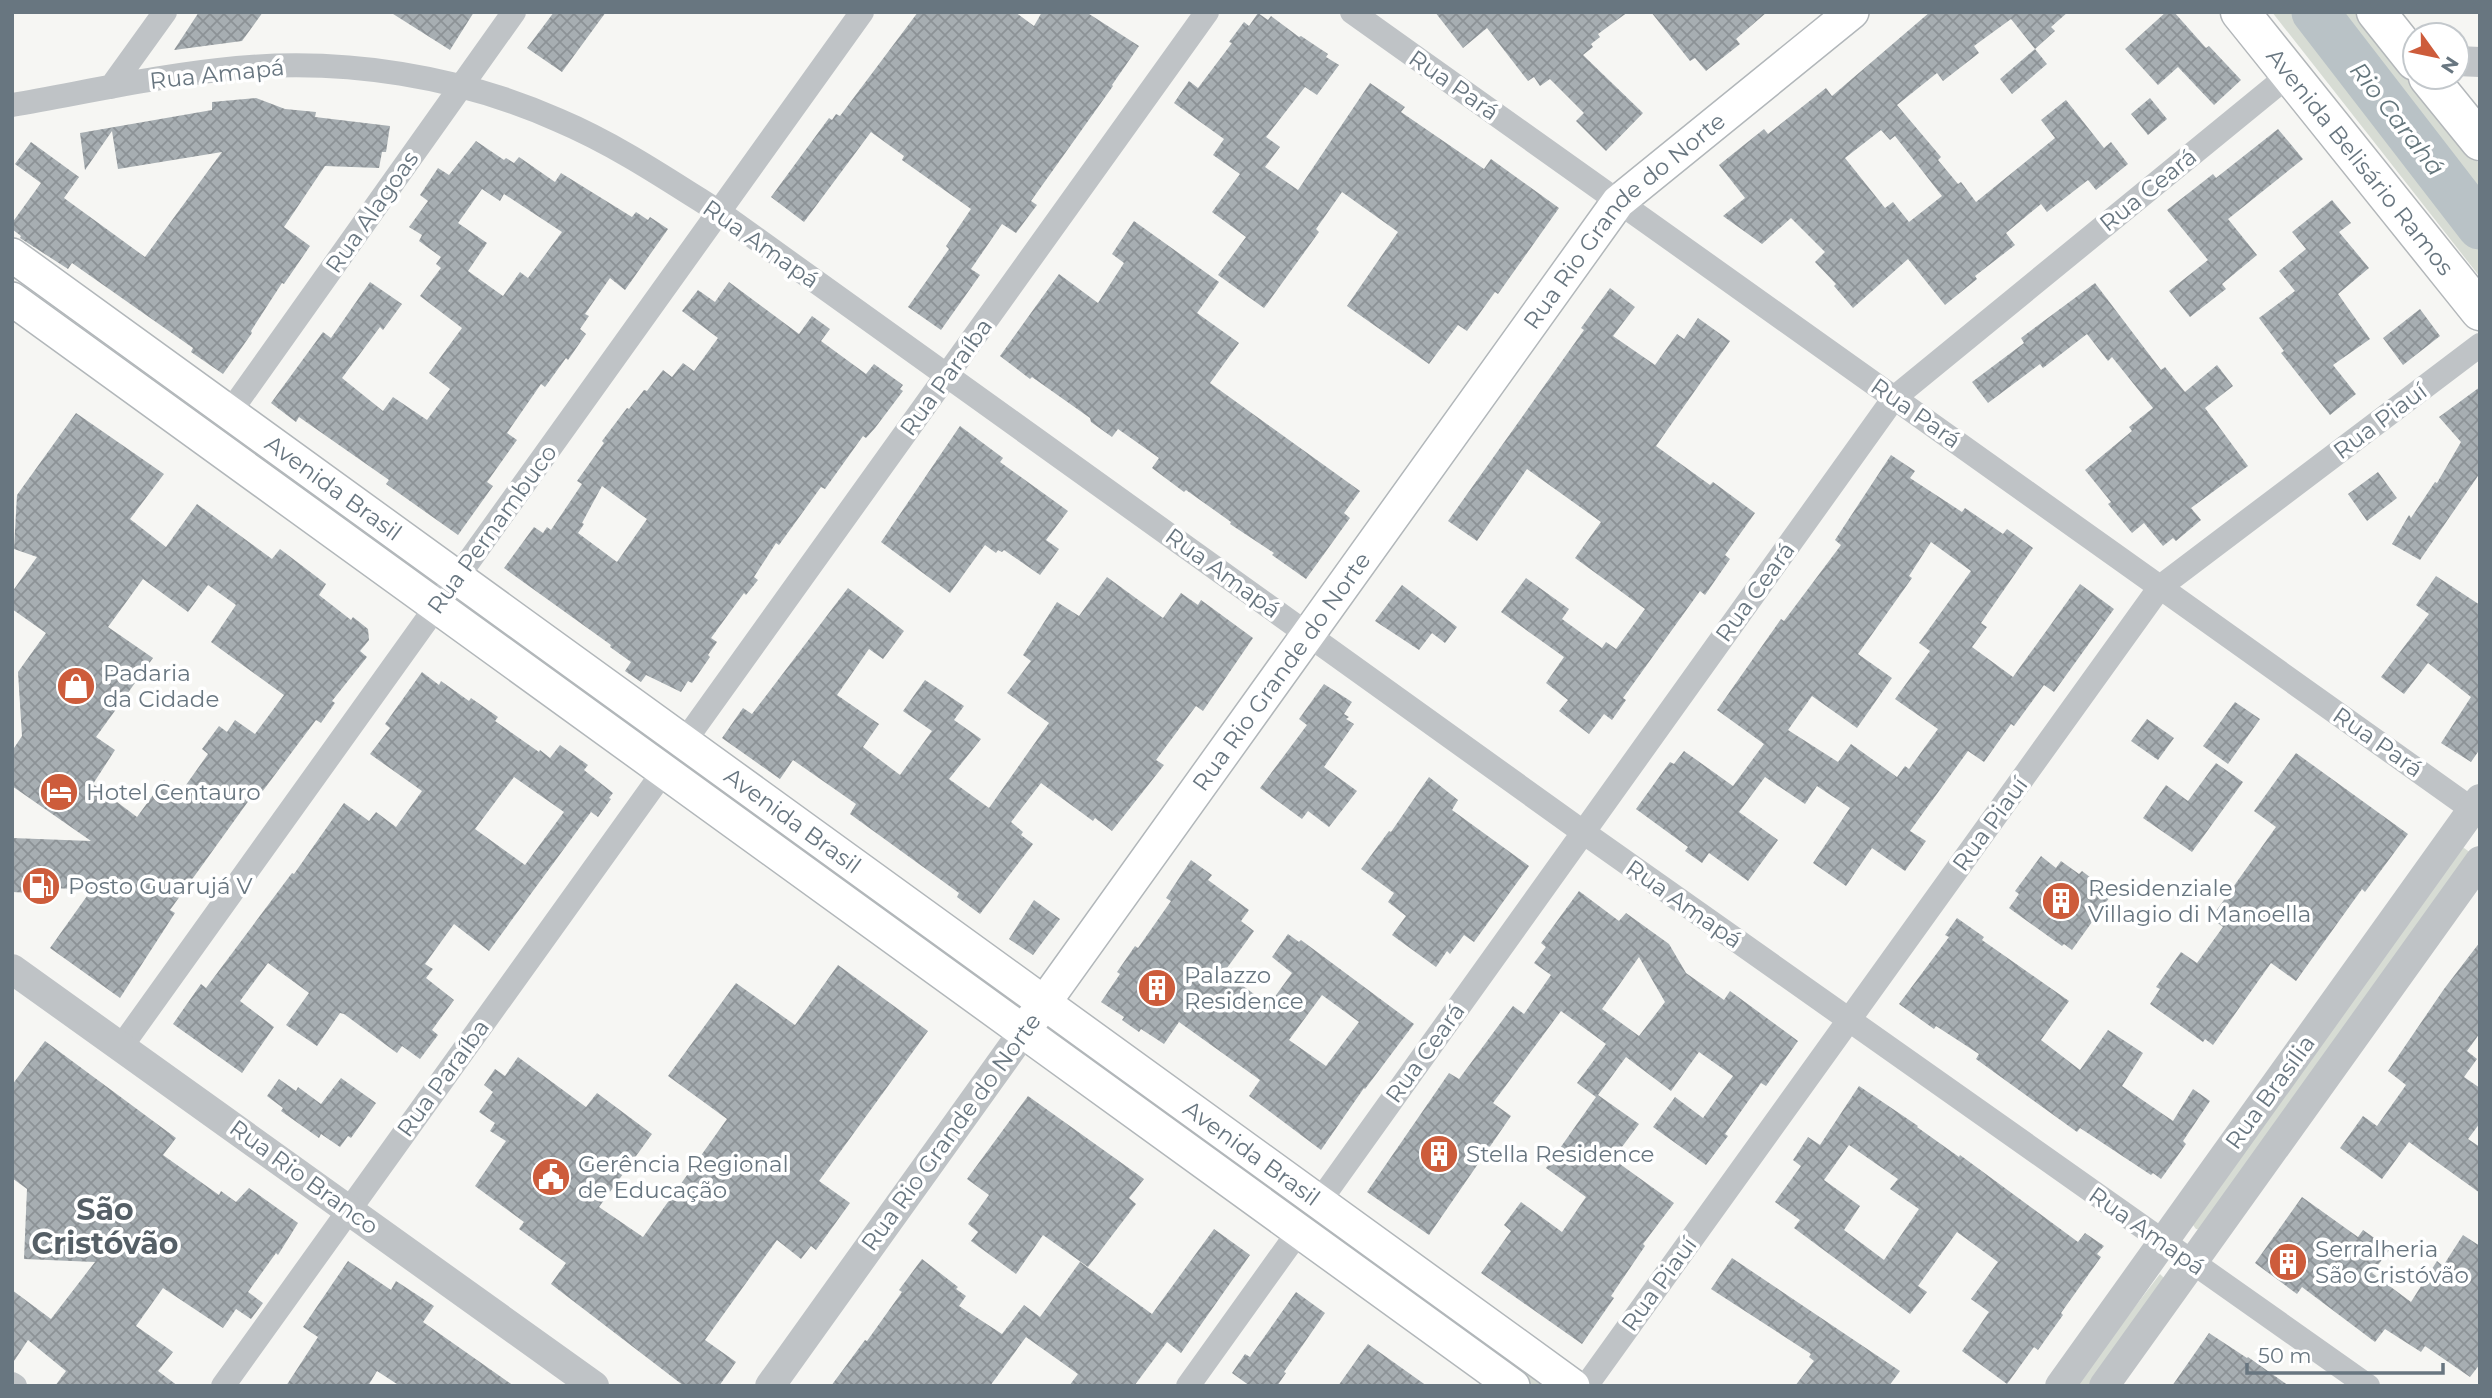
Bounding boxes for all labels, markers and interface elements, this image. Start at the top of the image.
north arrow [2401,21,2471,91]
street label: Avenida Belisário Ramos [2261,43,2460,281]
street label: Rua Pará [1404,44,1504,126]
text: N [2436,52,2464,78]
street label: Rua Amapá [148,53,286,95]
water label: Rio Carahá [2344,56,2451,181]
street label: Rua Rio Grande do Norte [1517,107,1731,335]
street label: Rua Ceará [2094,142,2202,238]
street label: Rua Alagoas [320,145,424,279]
street label: Rua Amapá [698,194,824,294]
street label: Rua Paraíba [894,313,998,441]
street label: Rua Pará [1866,372,1966,454]
street label: Rua Piauí [2328,376,2433,465]
street label: Avenida Brasil [260,429,407,547]
street label: Rua Pernambuco [421,439,563,619]
street label: Rua Amapá [1160,522,1286,624]
street label: Rua Ceará [1709,537,1801,647]
street label: Rua Rio Grande do Norte [1186,547,1377,796]
place label: Padaria da Cidade [103,659,219,713]
shop icon: Padaria da Cidade [55,665,97,707]
street label: Rua Pará [2328,701,2428,783]
street label: Avenida Brasil [719,762,866,879]
hotel icon: Hotel Centauro [38,771,80,813]
street label: Rua Piauí [1946,771,2034,877]
place label: Hotel Centauro [86,778,261,806]
street label: Rua Amapá [1621,854,1747,954]
fuel station icon: Posto Guarujá V [20,865,62,907]
place label: Posto Guarujá V [68,872,254,900]
place label: Residenziale Villagio di Manoella [2088,874,2311,928]
building icon: Residenziale Villagio di Manoella [2040,880,2082,922]
place label: Palazzo Residence [1184,961,1304,1015]
building icon: Palazzo Residence [1136,967,1178,1009]
street label: Rua Ceará [1379,998,1471,1108]
street label: Rua Rio Grande do Norte [855,1008,1047,1256]
street label: Rua Paraíba [391,1014,495,1142]
street label: Rua Brasília [2219,1029,2321,1155]
street label: Avenida Brasil [1178,1094,1325,1212]
street label: Rua Rio Branco [224,1114,384,1240]
building icon: Stella Residence [1418,1133,1460,1175]
place label: Stella Residence [1466,1140,1655,1168]
place label: Gerência Regional de Educação [578,1150,789,1204]
public building icon: Gerência Regional de Educação [530,1156,572,1198]
street label: Rua Amapá [2084,1181,2210,1281]
district label: São Cristóvão [32,1191,178,1262]
street label: Rua Piauí [1615,1231,1703,1337]
place label: Serralheria São Cristóvão [2315,1235,2469,1289]
building icon: Serralheria São Cristóvão [2267,1241,2309,1283]
scale bar [2247,1332,2443,1376]
text: 50 m [2258,1343,2312,1368]

